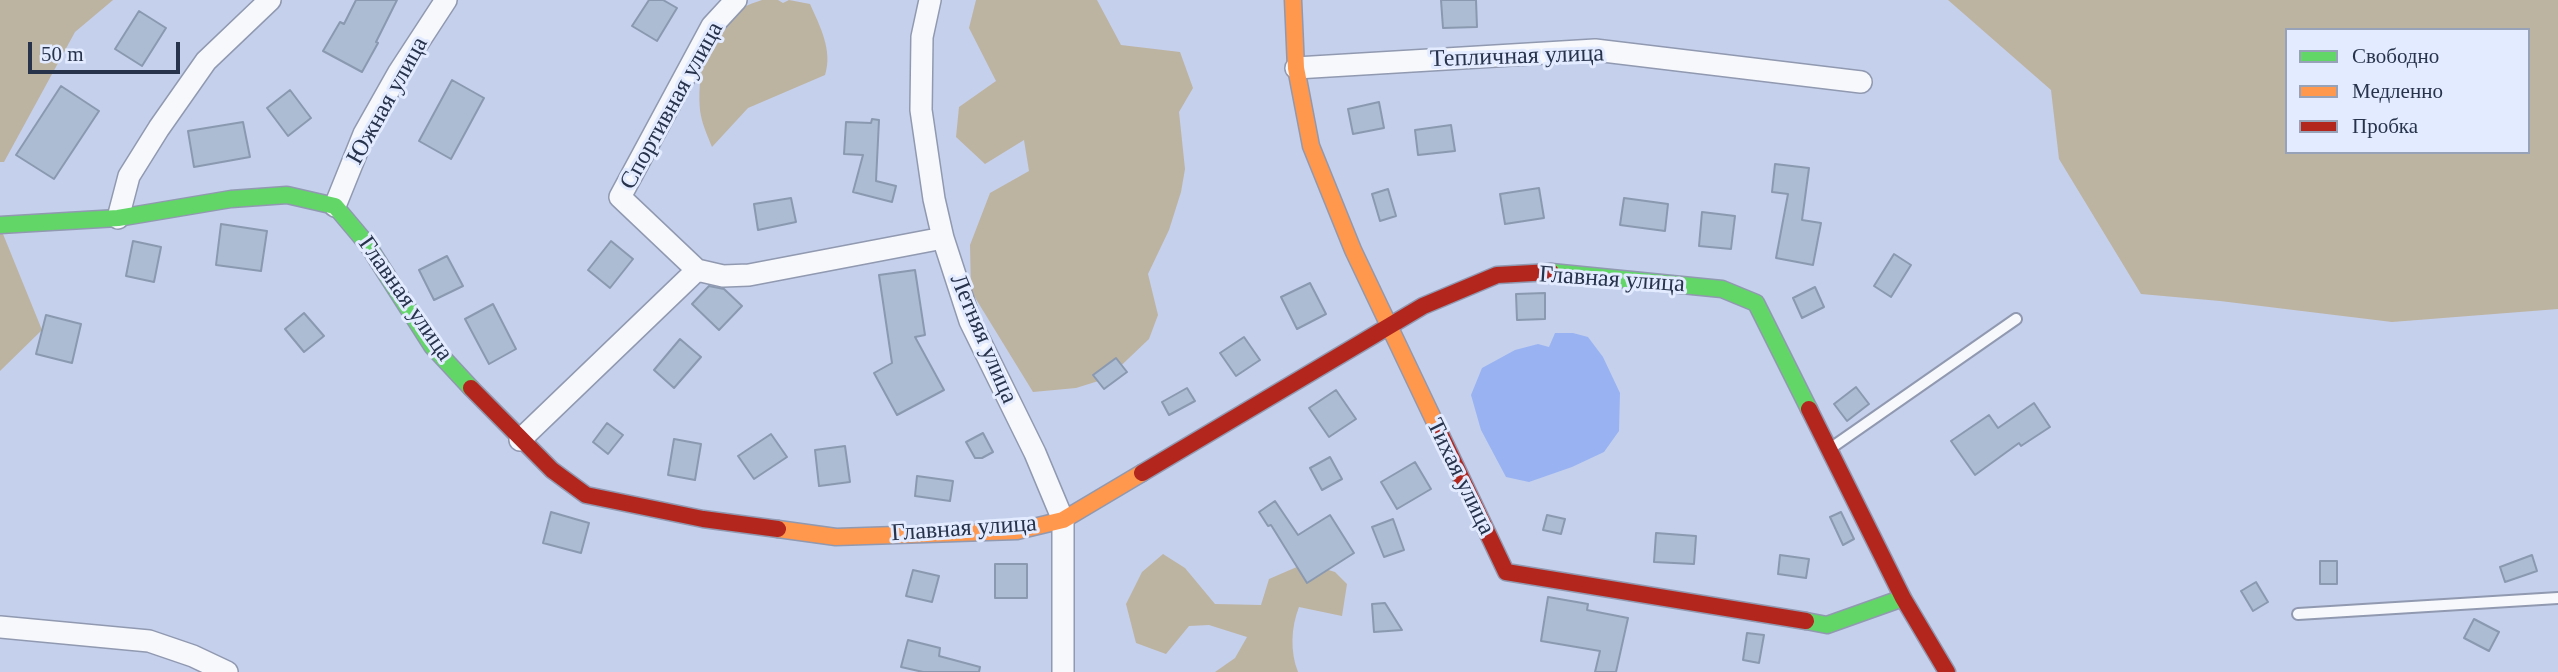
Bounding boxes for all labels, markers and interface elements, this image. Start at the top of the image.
street label: Спортивная улица [614,17,730,195]
scale bar [32,28,184,72]
legend [2285,28,2530,154]
street label: Южная улица [341,32,435,170]
street label: Тепличная улица [1430,40,1604,74]
text: 50 m [41,42,84,66]
text: Свободно [2352,44,2439,68]
text: Медленно [2352,79,2443,103]
text: Пробка [2352,114,2418,138]
street label: Главная улица [351,231,459,367]
street label: Главная улица [1538,261,1686,299]
street label: Летняя улица [943,270,1023,408]
street label: Тихая улица [1420,414,1500,540]
street label: Главная улица [890,510,1038,548]

